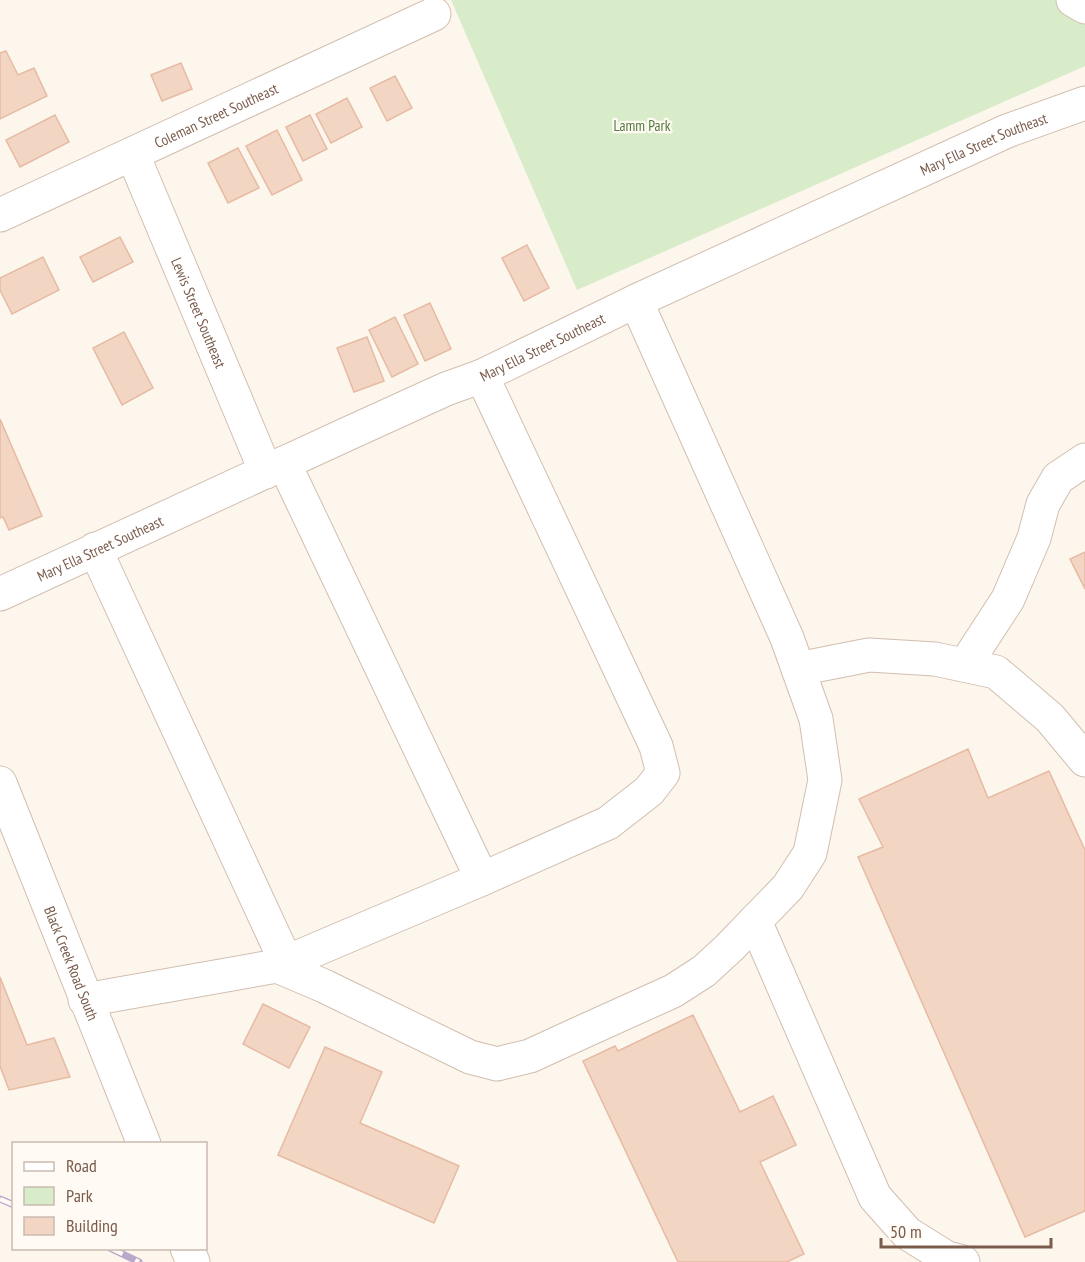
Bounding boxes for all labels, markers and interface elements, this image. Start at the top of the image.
street label: Coleman Street Southeast [151,78,281,152]
street label: Mary Ella Street Southeast [917,108,1050,179]
park label: Lamm Park [613,116,671,135]
street label: Lewis Street Southeast [168,255,231,371]
street label: Mary Ella Street Southeast [477,308,608,385]
street label: Mary Ella Street Southeast [34,511,166,585]
street label: Black Creek Road South [41,903,103,1023]
legend [12,1142,207,1250]
text: Road [66,1154,97,1177]
text: Park [66,1184,93,1207]
scale bar [881,1211,1050,1249]
text: Building [66,1214,118,1237]
text: 50 m [890,1220,922,1243]

